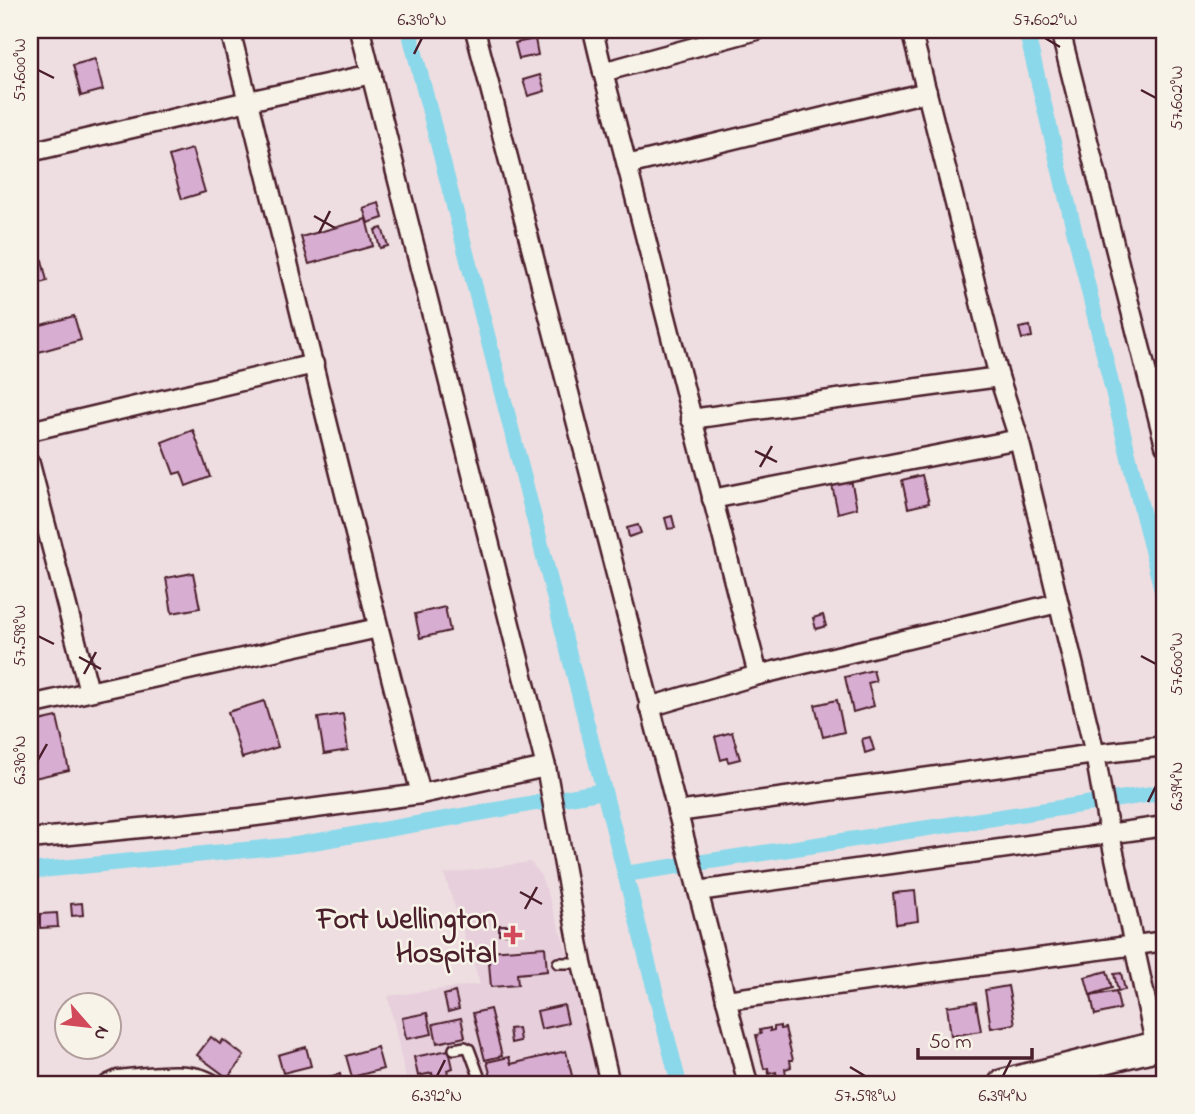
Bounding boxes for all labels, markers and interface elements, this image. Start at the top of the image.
text: 6.390°N [397,8,447,34]
text: 57.602°W [1013,8,1077,34]
text: 57.600°W [8,38,34,102]
text: 57.602°W [1165,66,1191,130]
text: 57.598°W [8,605,34,667]
text: 57.600°W [1165,632,1191,696]
text: 6.390°N [8,735,34,785]
text: 6.394°N [1165,762,1191,810]
place label: Fort Wellington Hospital [315,899,497,977]
marker: Fort Wellington Hospital [503,925,523,945]
north arrow [52,992,122,1062]
scale bar [918,1016,1032,1060]
text: N [86,1021,116,1045]
text: 50 m [929,1028,972,1058]
text: 6.392°N [412,1084,462,1110]
text: 57.598°W [834,1084,896,1110]
text: 6.394°N [979,1084,1027,1110]

